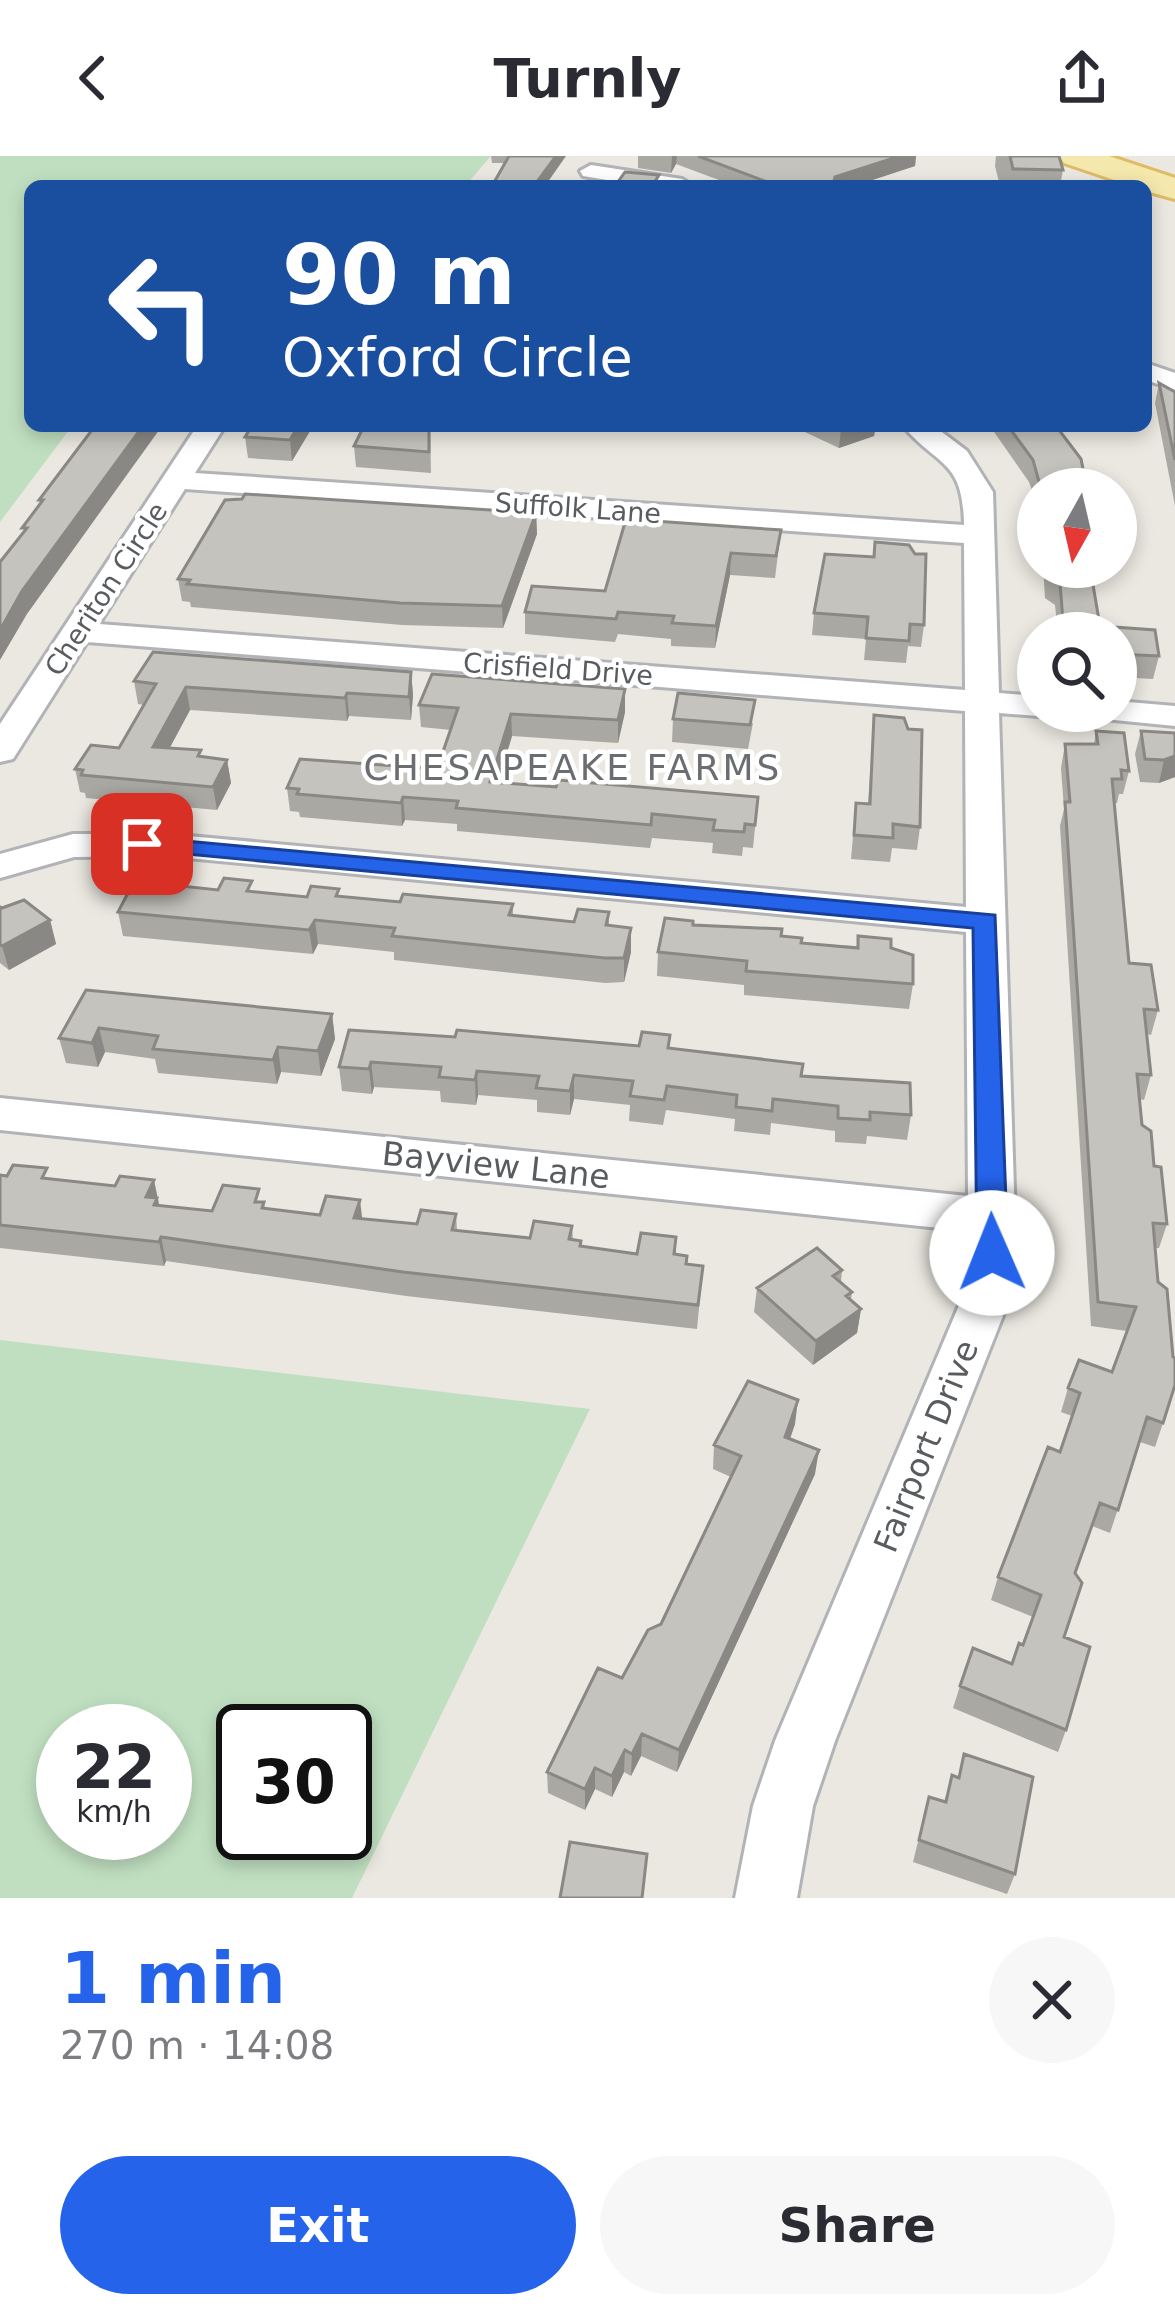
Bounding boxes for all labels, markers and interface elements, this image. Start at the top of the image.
icon: back [60,45,126,111]
icon: share [1049,45,1115,111]
text: Turnly [493,47,682,110]
text: 90 m [282,226,516,324]
icon: left [84,228,240,384]
text: Oxford Circle [282,326,633,389]
north arrow [1017,468,1137,588]
map controls [1017,468,1137,732]
street label: Suffolk Lane [494,487,662,529]
street label: Cheriton Circle [39,497,173,681]
button: search [1017,612,1137,732]
street label: Crisfield Drive [462,647,654,691]
district label: CHESAPEAKE FARMS [364,747,782,788]
pin [91,793,193,895]
icon: arrive [109,811,175,877]
street label: Bayview Lane [380,1134,612,1196]
position arrow [929,1190,1055,1316]
street label: Fairport Drive [866,1334,986,1558]
speed limit sign: 30 [216,1704,372,1860]
text: 22 [72,1732,156,1802]
text: km/h [76,1794,152,1829]
text: 1 min [60,1936,286,2020]
button: close [989,1937,1115,2063]
text: 270 m · 14:08 [60,2023,334,2068]
button: Exit [60,2156,576,2294]
button: Share [600,2156,1115,2294]

